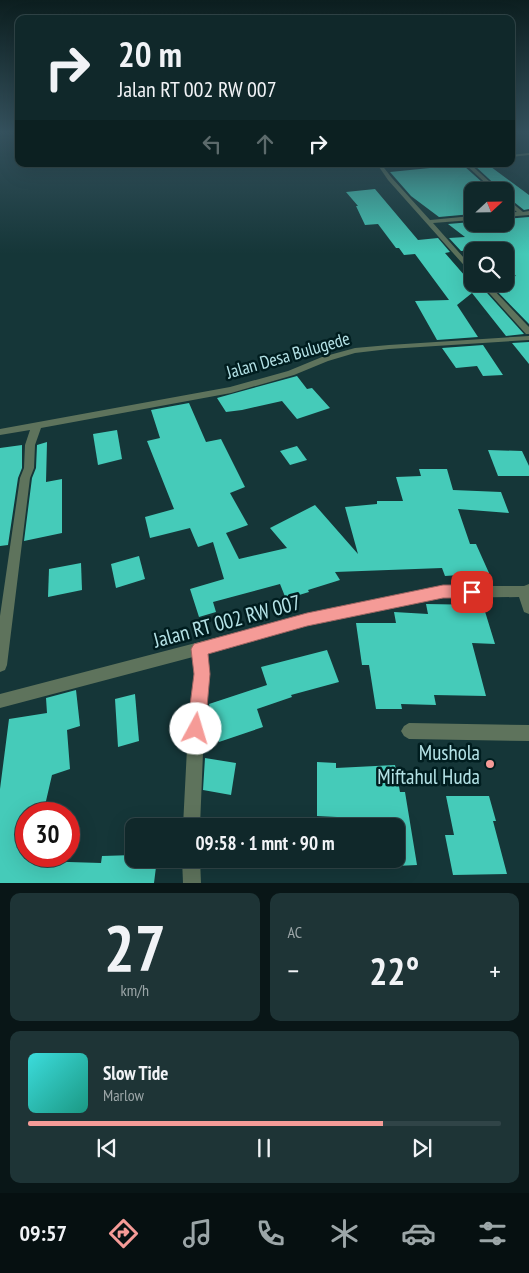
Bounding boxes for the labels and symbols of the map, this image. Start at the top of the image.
north arrow [464,182,514,232]
street label: Jalan Desa Bulugede [223,326,352,384]
pin [451,571,493,613]
street label: Jalan RT 002 RW 007 [149,588,304,654]
position arrow [169,702,221,754]
place label: Mushola Miftahul Huda [377,739,480,790]
marker: Mushola Miftahul Huda [484,758,496,770]
speed limit sign: 30 [15,802,80,867]

